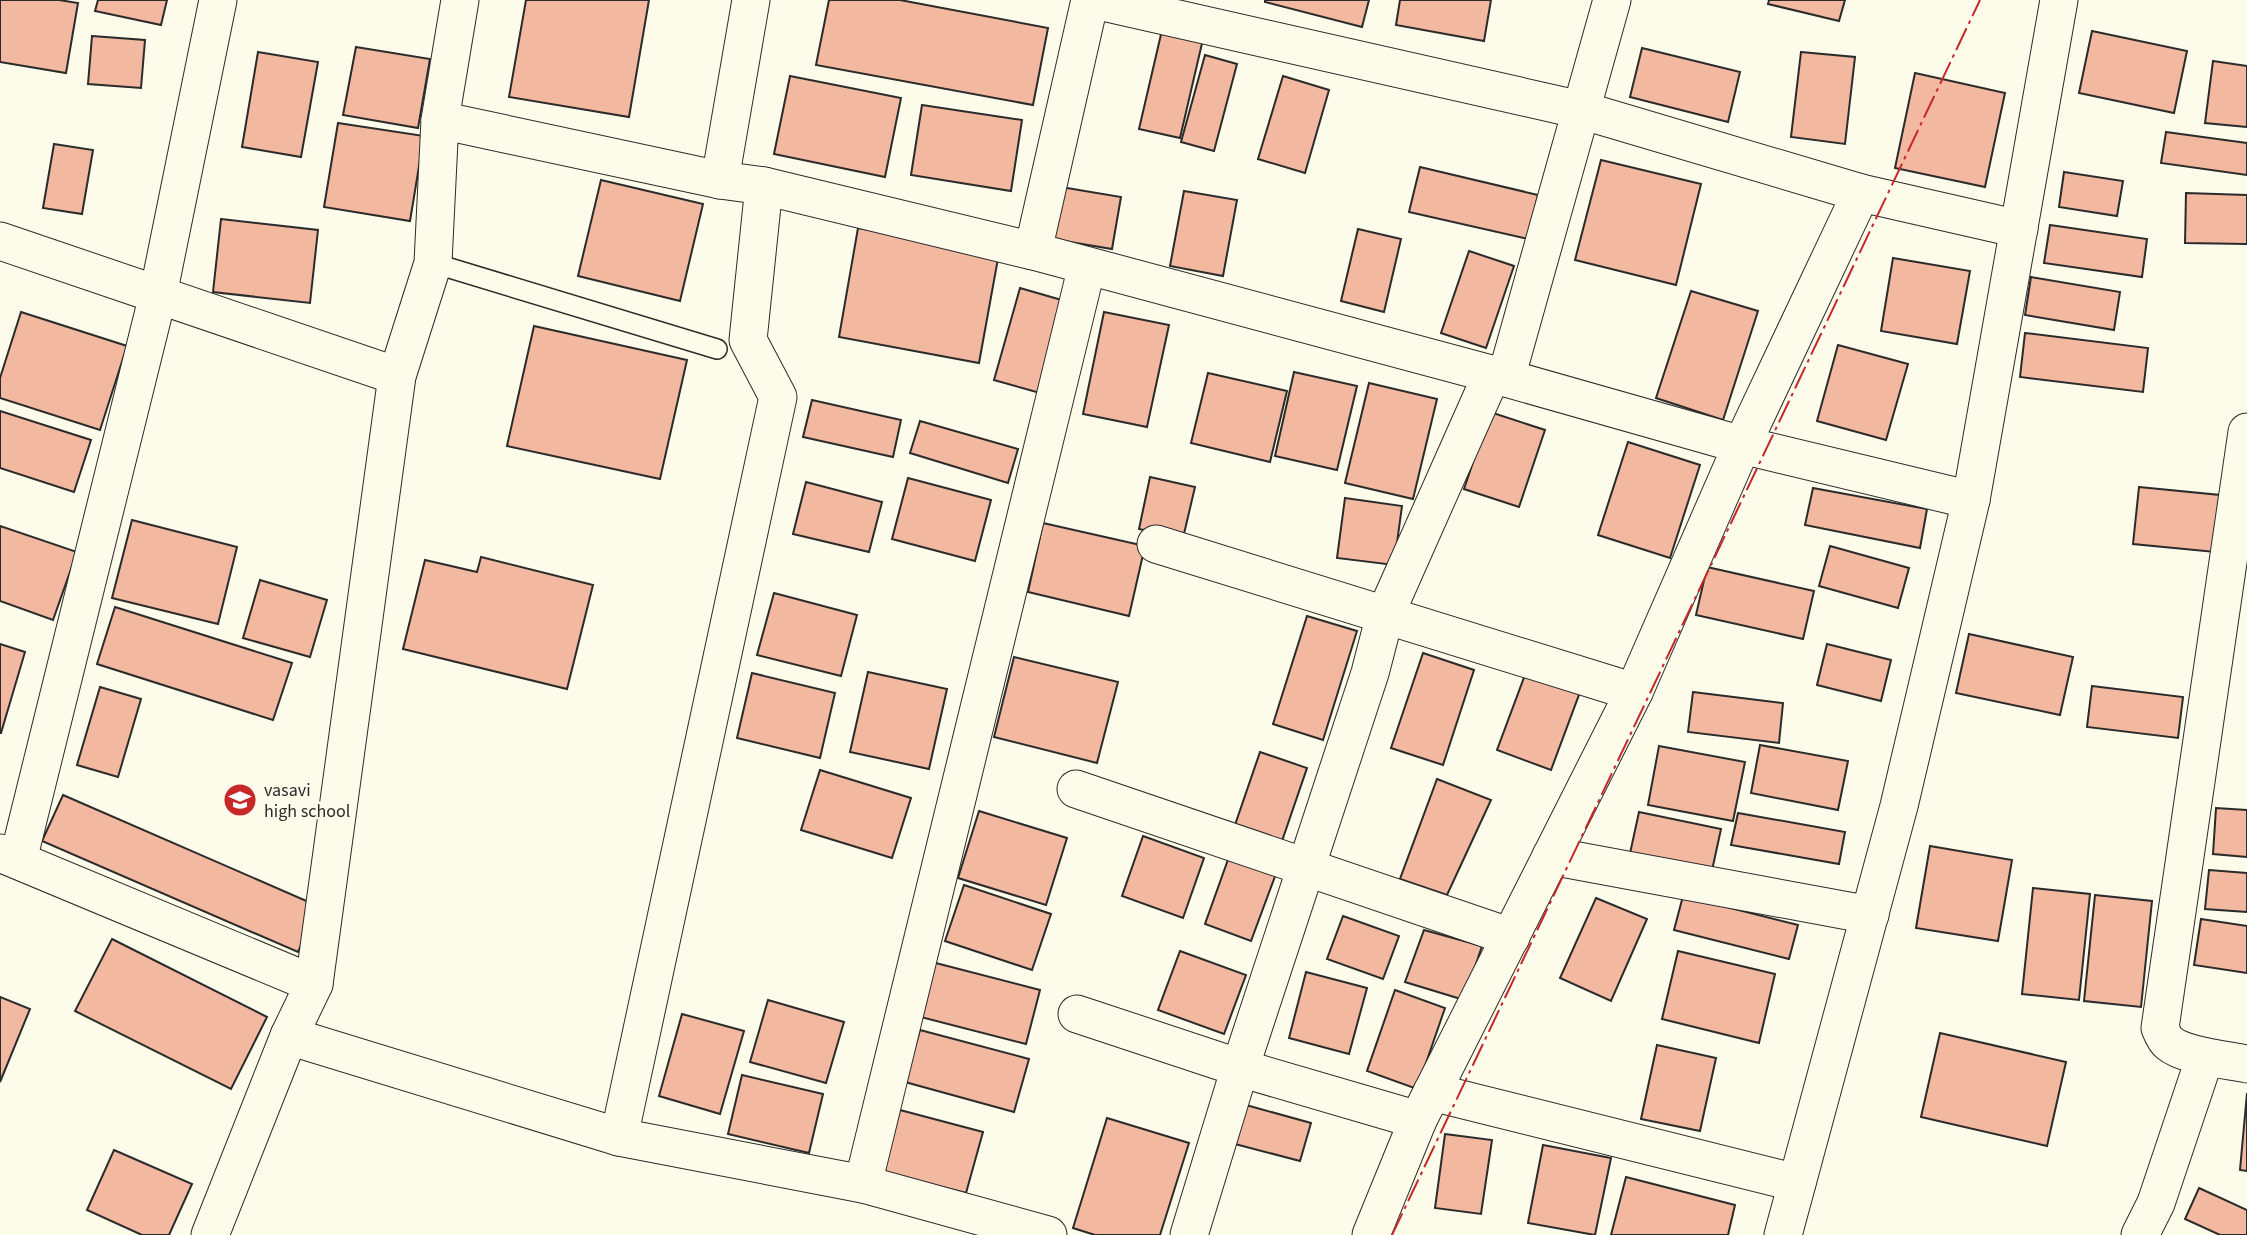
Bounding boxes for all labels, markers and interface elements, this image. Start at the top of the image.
place label: vasavi high school [264,778,350,824]
school or university icon: vasavi high school [221,781,259,819]

